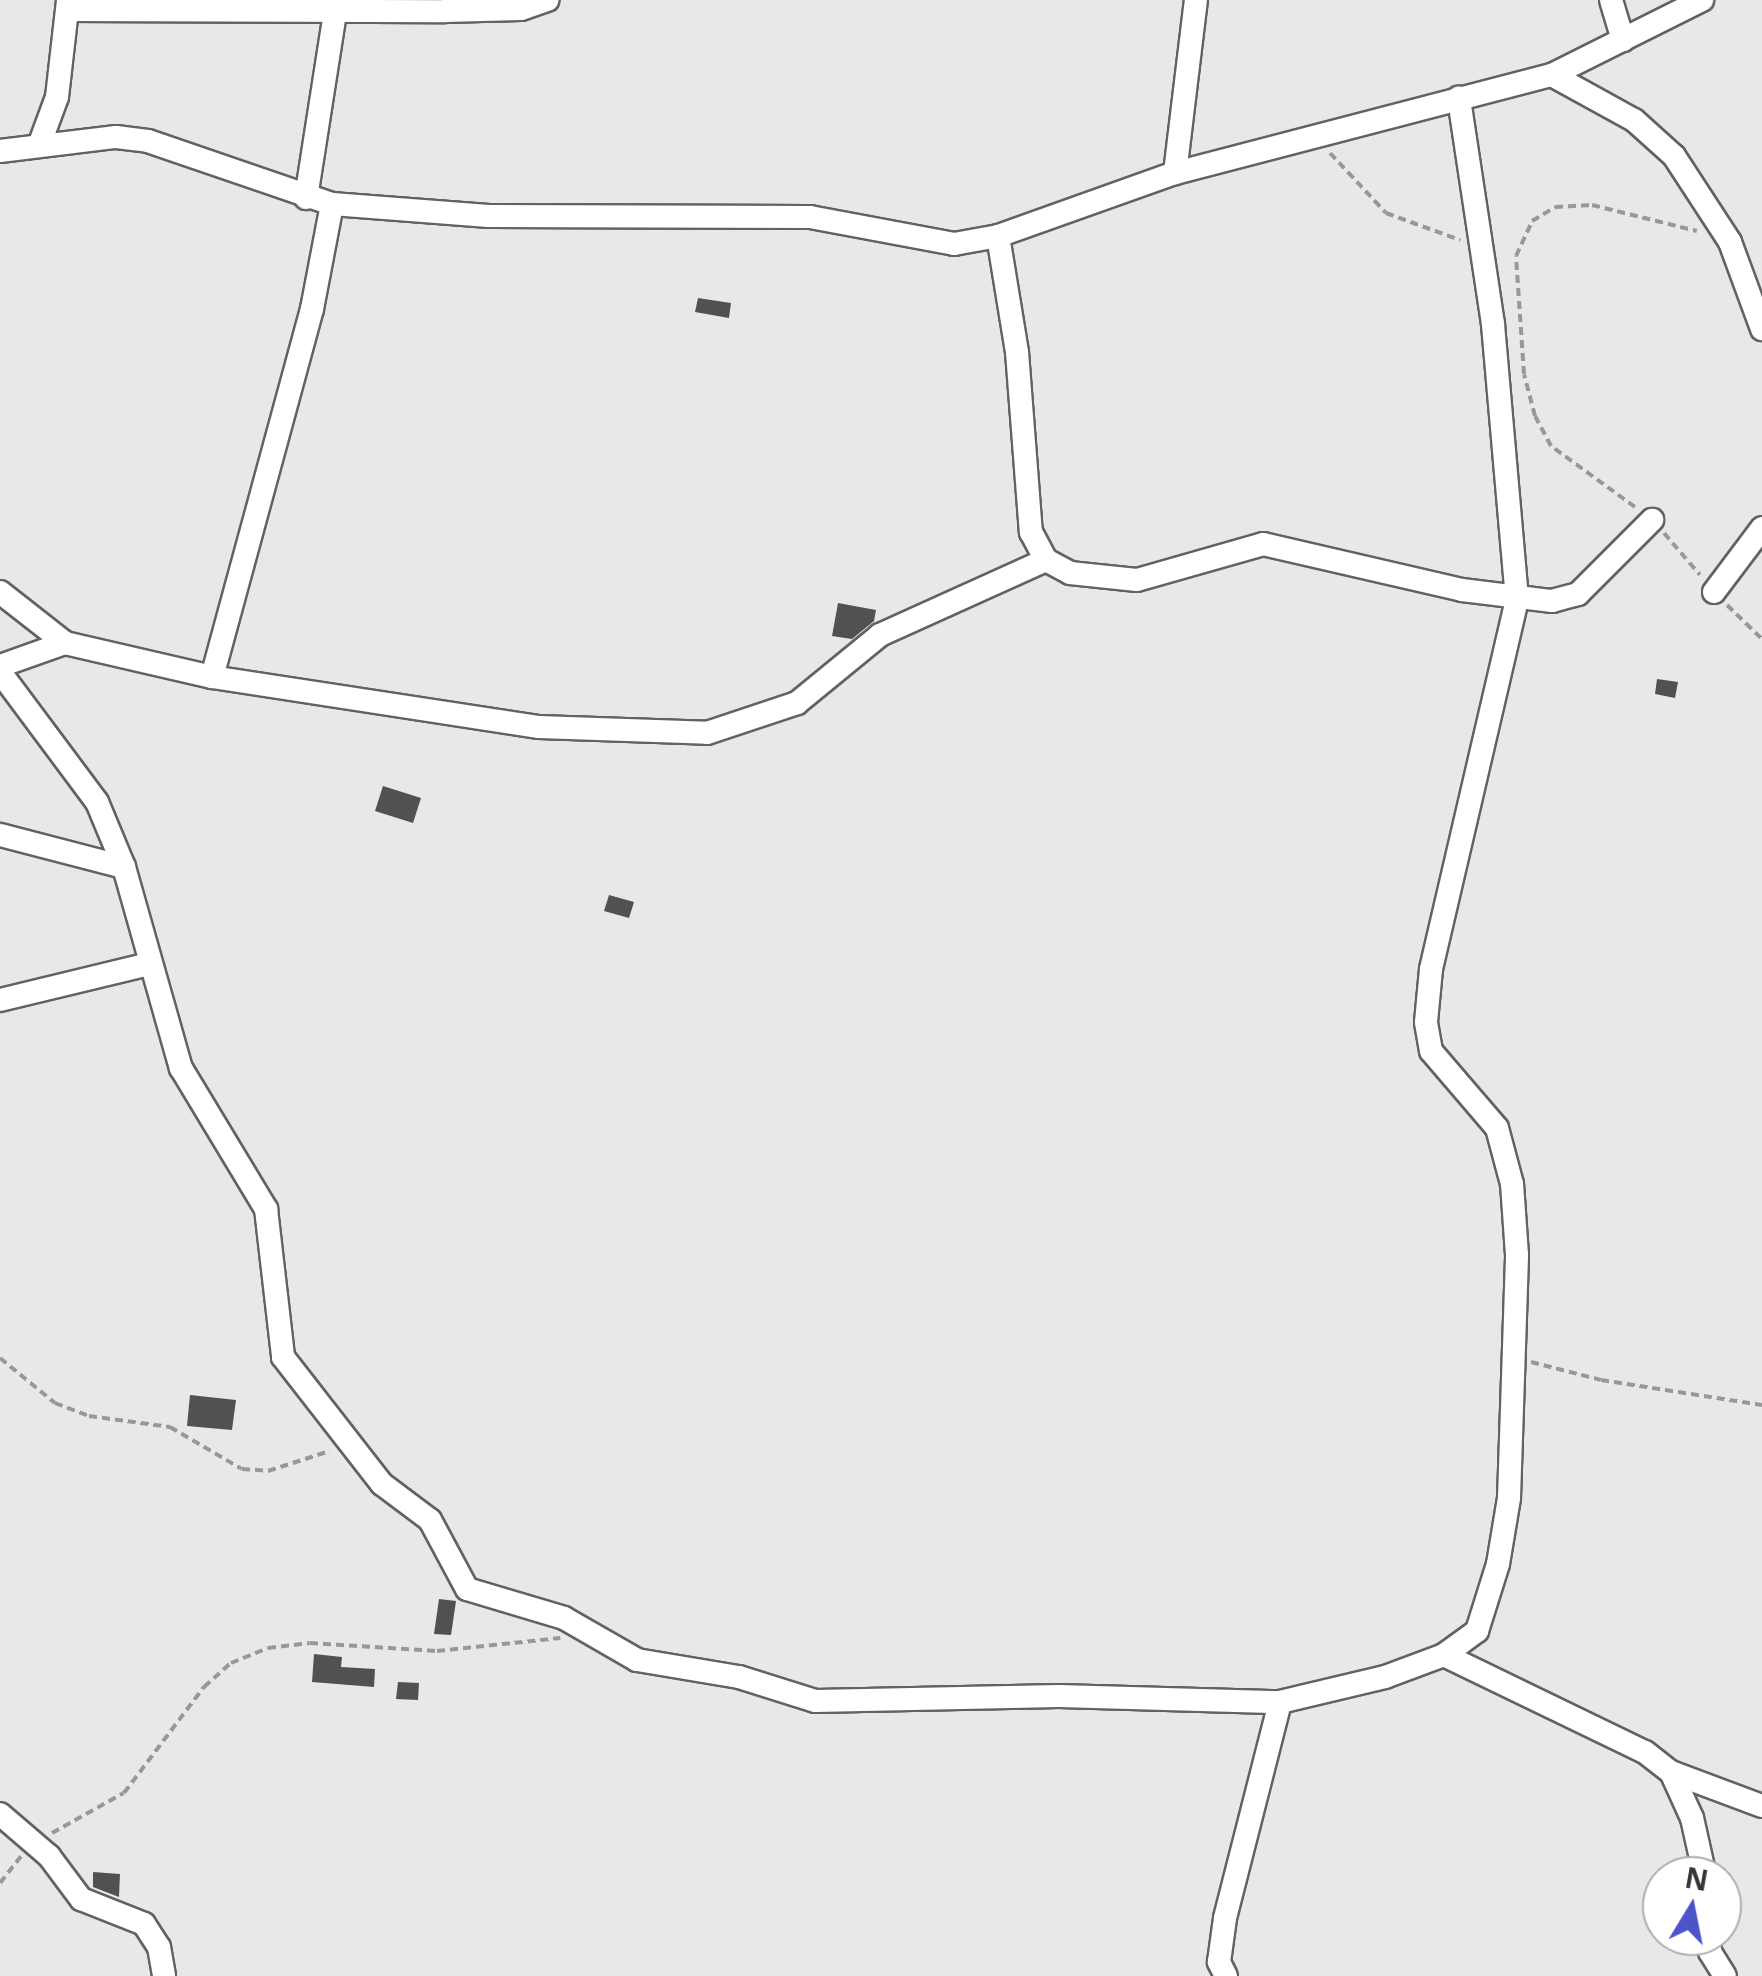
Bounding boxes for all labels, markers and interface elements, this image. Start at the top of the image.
north arrow [1642,1856,1742,1956]
text: N [1682,1858,1711,1899]

